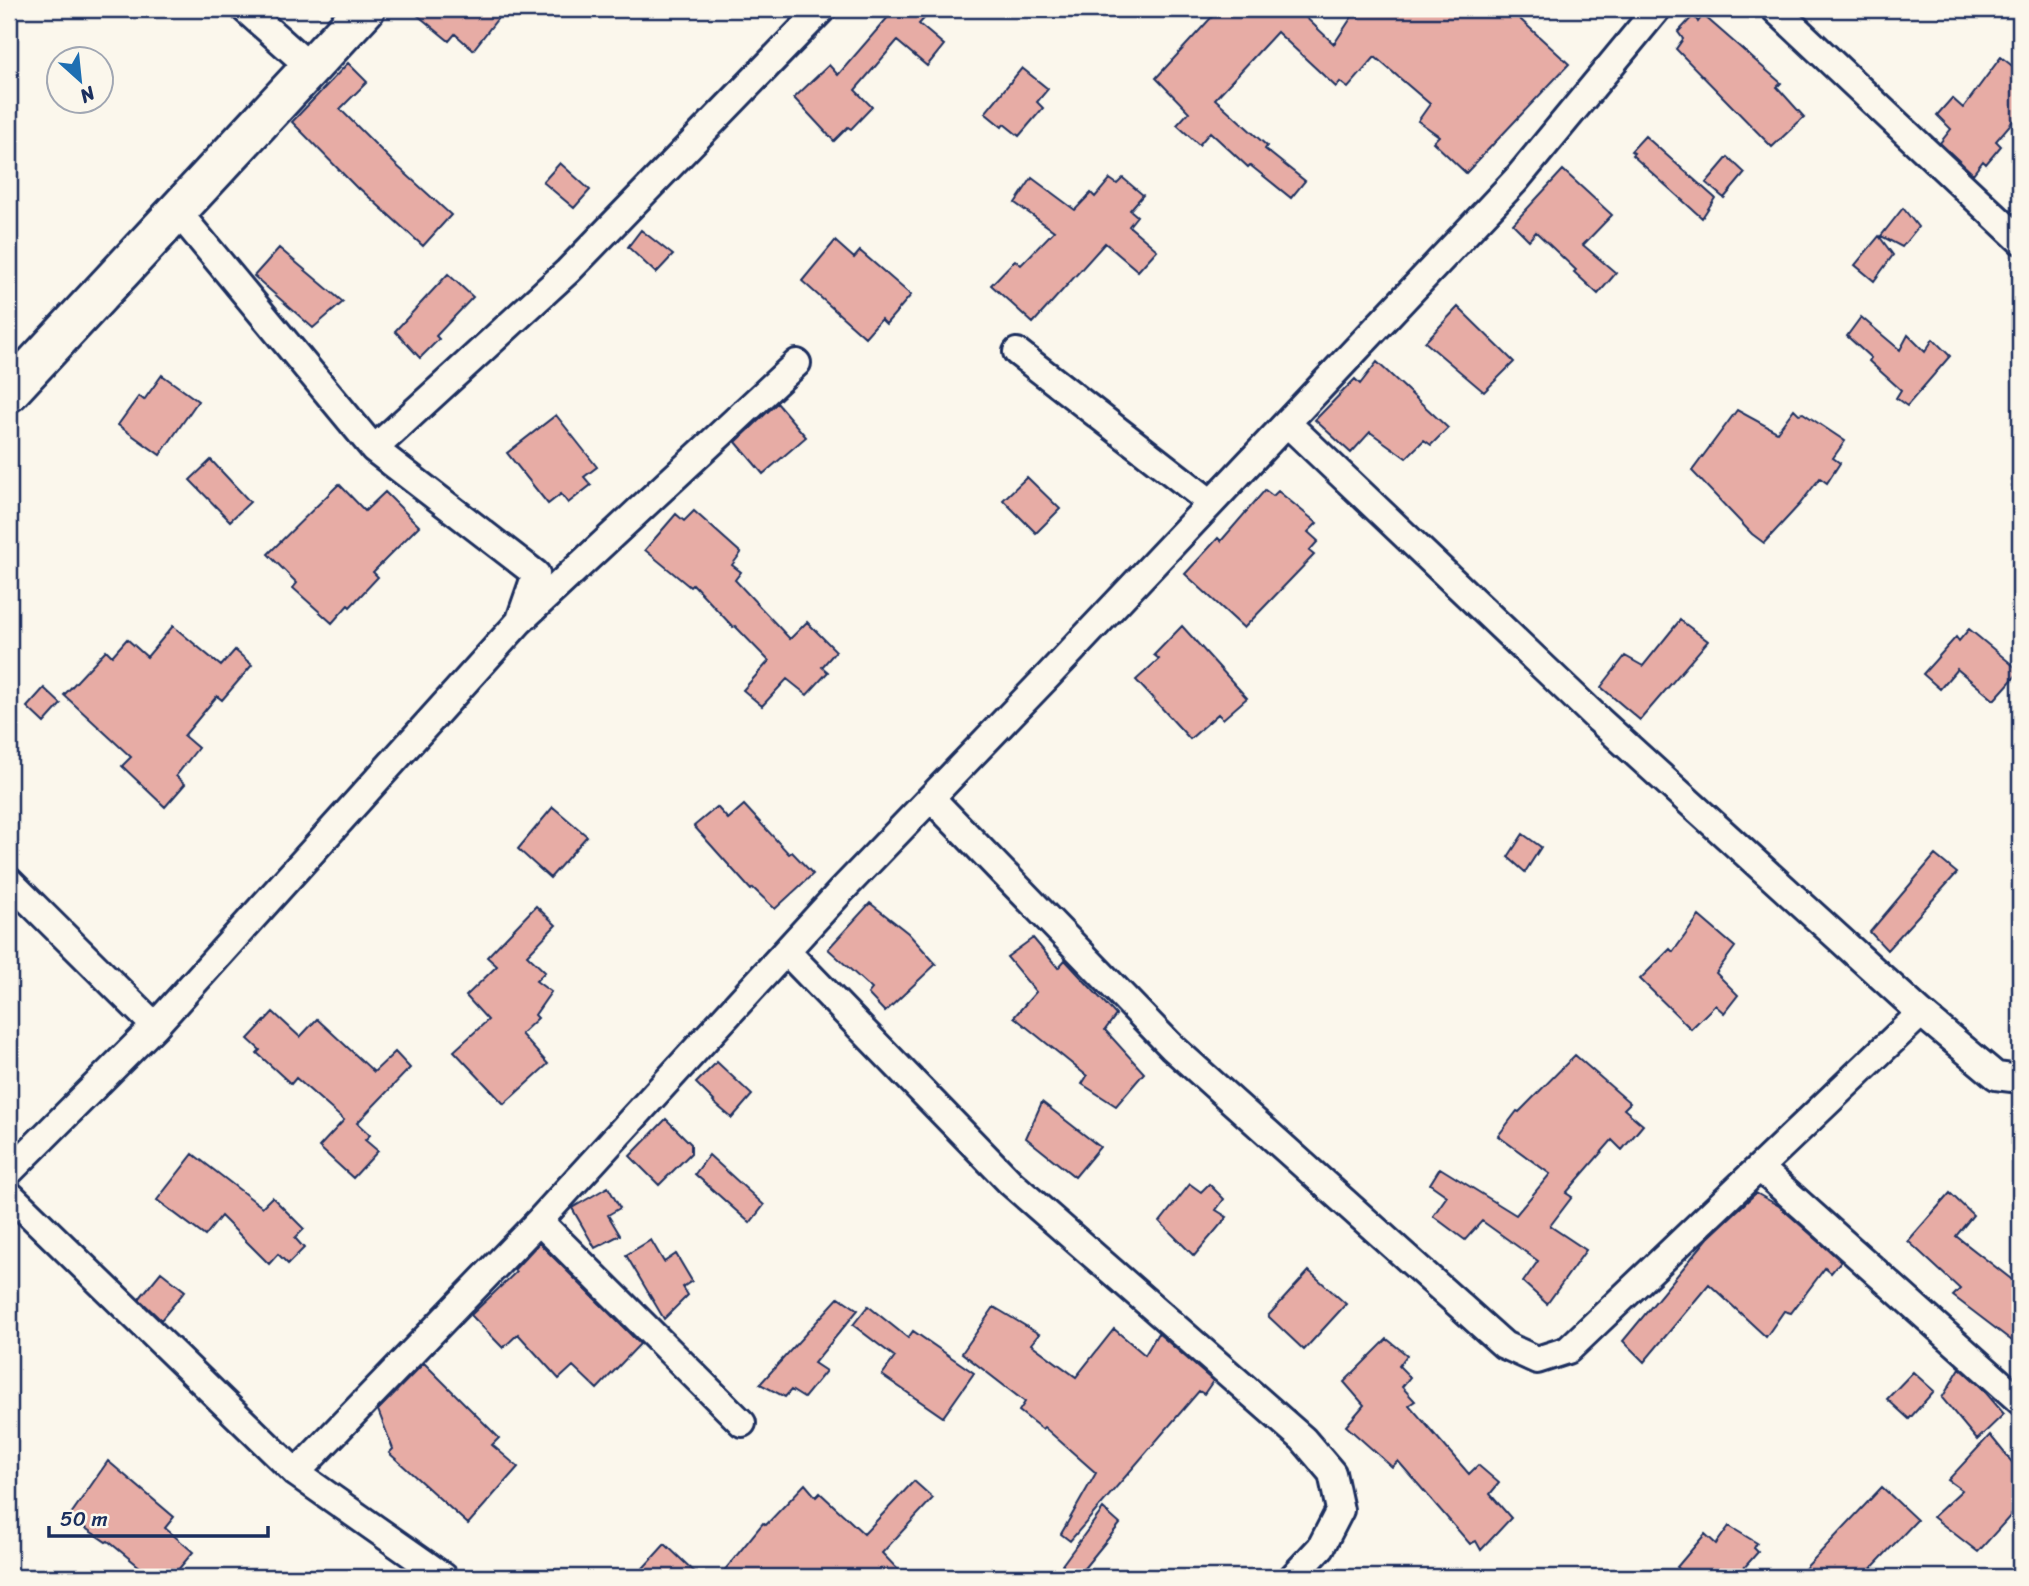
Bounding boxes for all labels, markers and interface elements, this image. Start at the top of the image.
north arrow [46,46,116,116]
text: N [73,77,102,113]
scale bar [49,1495,268,1539]
text: 50 m [60,1500,108,1538]

